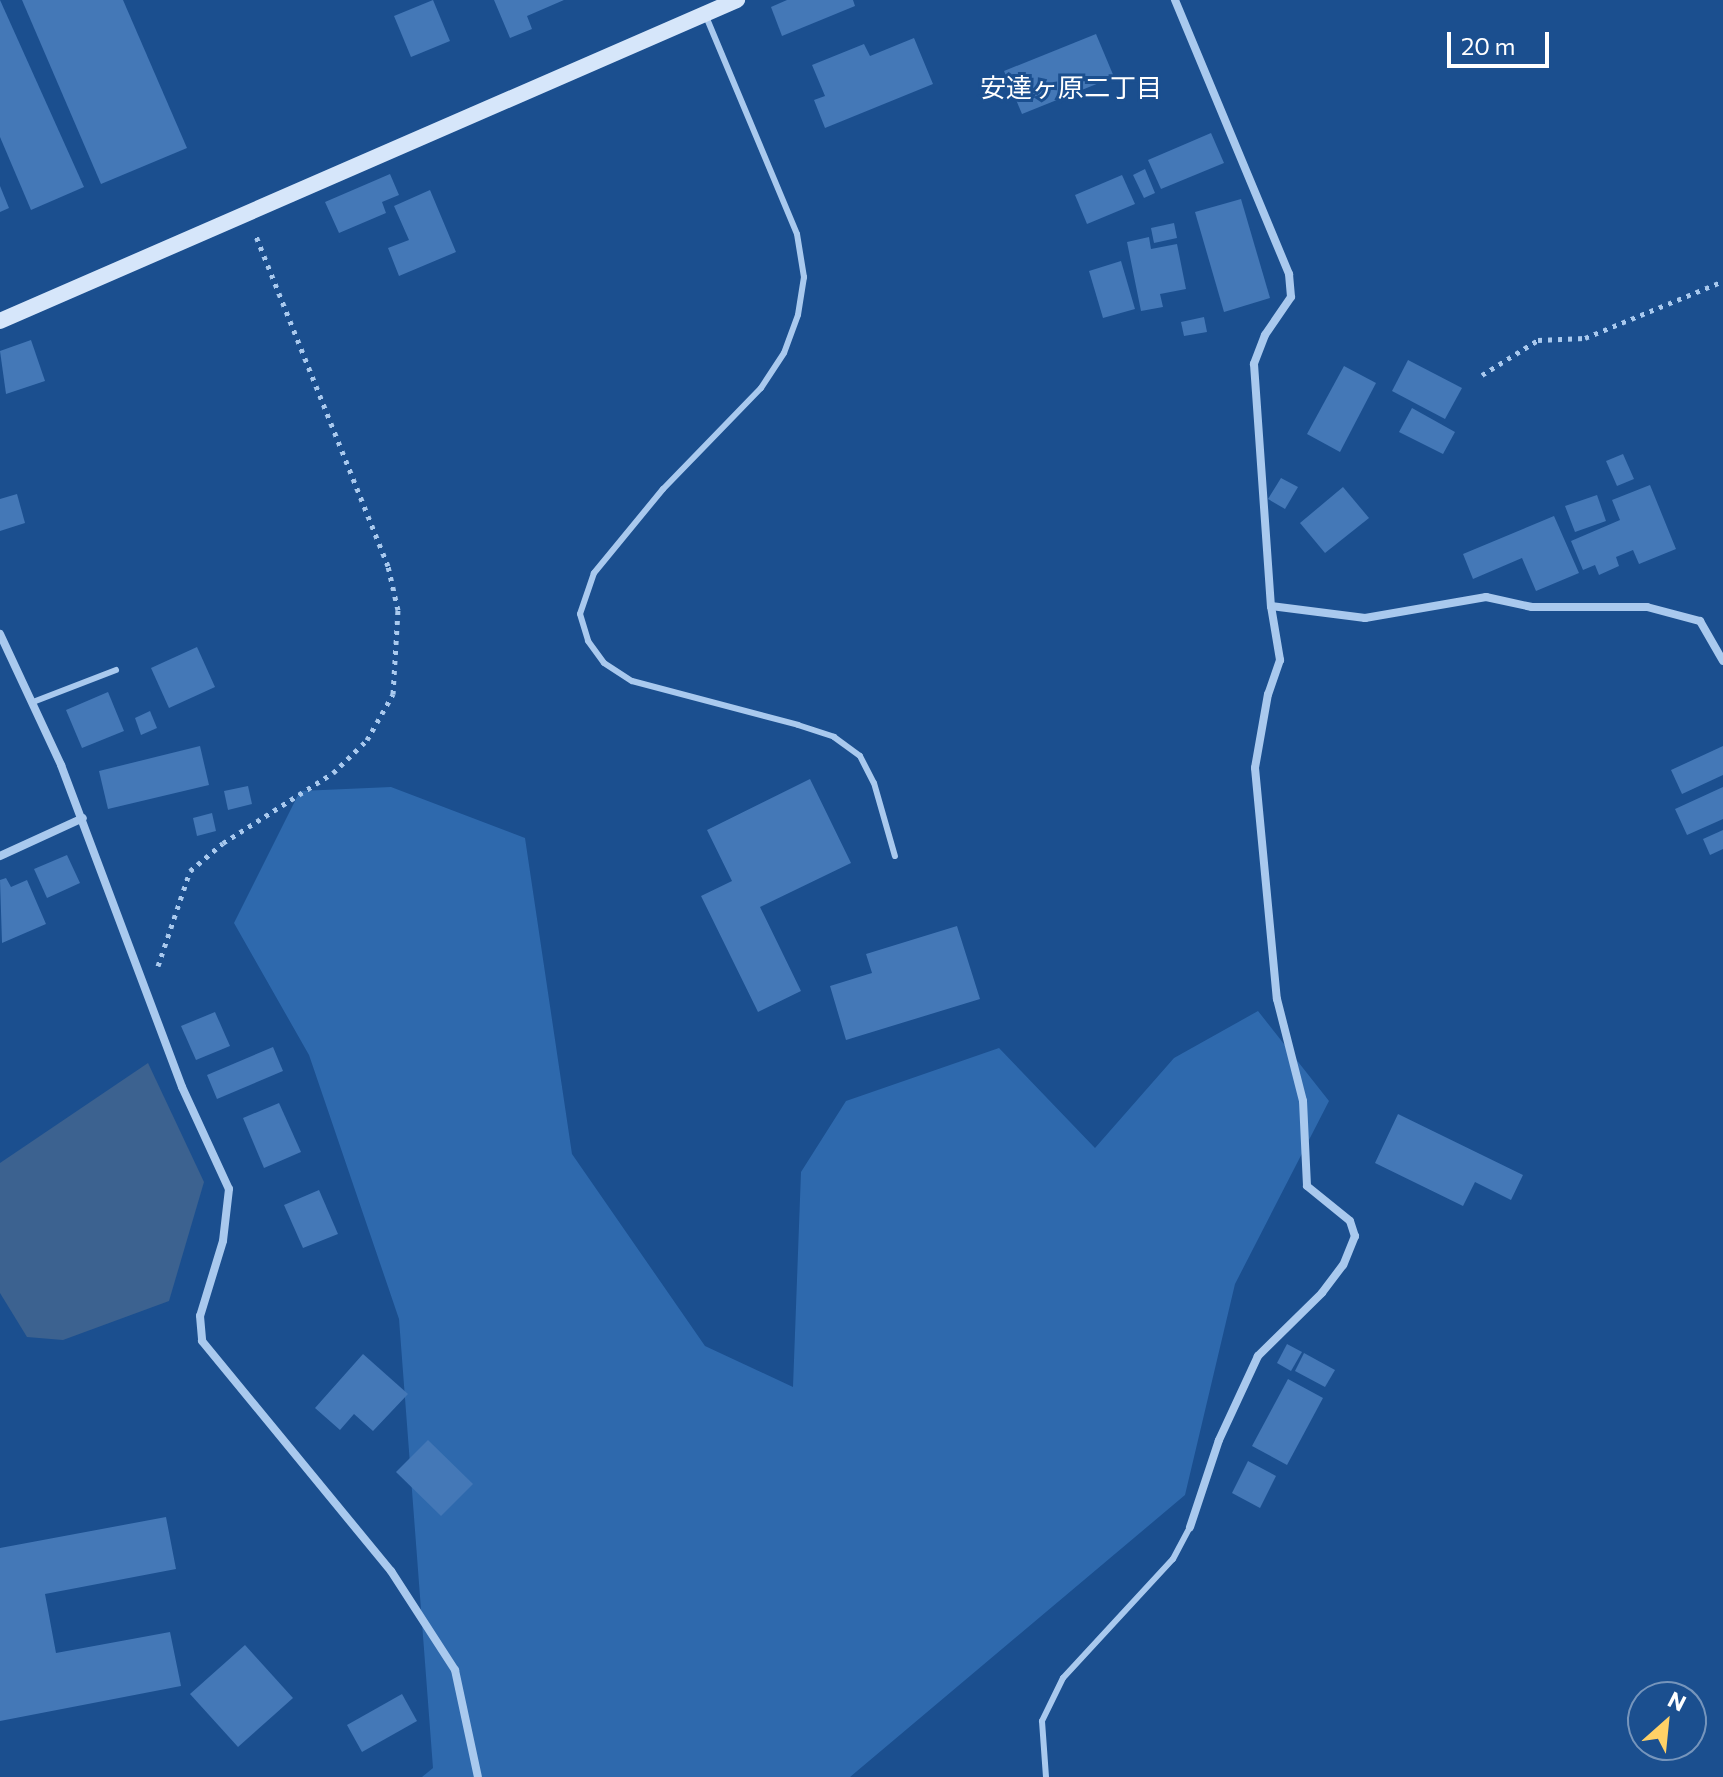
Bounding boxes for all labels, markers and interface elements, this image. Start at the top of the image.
scale bar [1451,16,1553,66]
text: 20 m [1461,31,1515,60]
district label: 安達ヶ原二丁目 [980,71,1162,103]
north arrow [1627,1681,1707,1761]
text: N [1664,1685,1691,1717]

